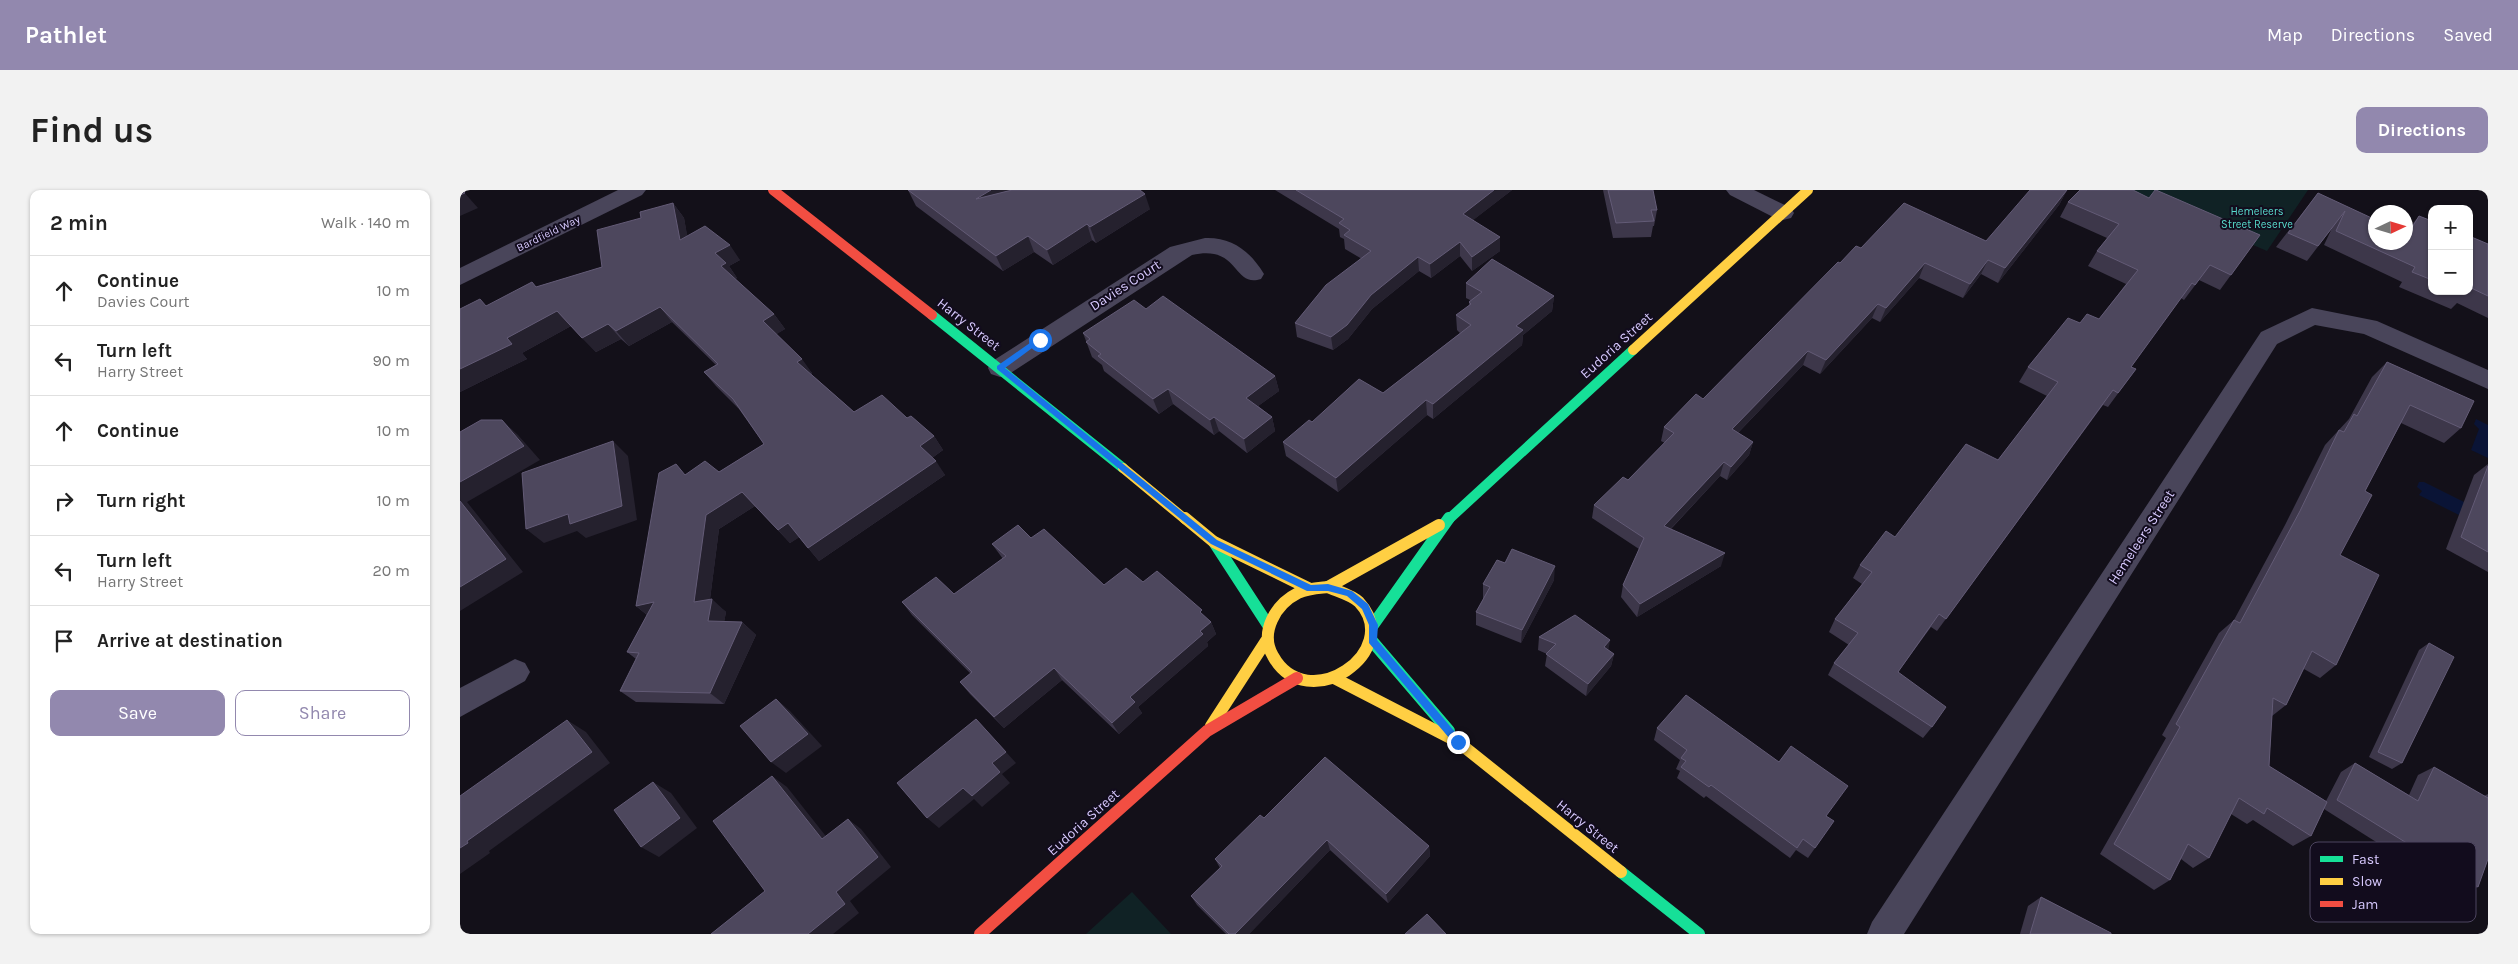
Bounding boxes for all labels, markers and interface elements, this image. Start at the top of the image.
text: Pathlet [25,21,107,49]
text: Map [2267,24,2303,46]
text: Directions [2331,24,2415,46]
text: Saved [2443,24,2493,46]
button: Directions [2356,107,2488,153]
text: Find us [30,110,153,151]
park label: Hemeleers Street Reserve [2221,205,2293,231]
north arrow [2368,205,2413,250]
map controls [2428,205,2473,295]
button: + [2428,205,2473,250]
text: 2 min [50,211,108,235]
street label: Bardfield Way [514,212,582,254]
text: Walk · 140 m [321,213,410,232]
button: − [2428,250,2473,295]
street label: Davies Court [1087,256,1164,315]
text: Continue [97,270,179,292]
icon: ahead [50,277,78,305]
text: 10 m [376,281,410,300]
text: Davies Court [97,292,190,311]
street label: Harry Street [934,294,1004,354]
street label: Eudoria Street [1577,309,1656,382]
route start [1029,329,1052,352]
text: Turn left [97,340,172,362]
icon: left [50,347,78,375]
text: 90 m [372,351,410,370]
text: Harry Street [97,362,183,381]
icon: ahead [50,417,78,445]
text: Continue [97,420,179,442]
text: 10 m [376,421,410,440]
icon: right [50,487,78,515]
street label: Hemeleers Street [2105,487,2178,588]
text: Turn right [97,490,186,512]
text: 10 m [376,491,410,510]
text: Turn left [97,550,172,572]
icon: left [50,557,78,585]
text: 20 m [372,561,410,580]
text: Harry Street [97,572,183,591]
icon: arrive [50,627,78,655]
text: Arrive at destination [97,630,283,652]
button: Save [50,690,225,736]
button: Share [235,690,410,736]
route end [1447,731,1470,754]
street label: Eudoria Street [1044,786,1123,859]
street label: Harry Street [1553,796,1622,857]
legend [2310,842,2476,922]
text: Fast [2352,851,2379,868]
text: Slow [2352,873,2382,890]
text: Jam [2352,896,2378,913]

